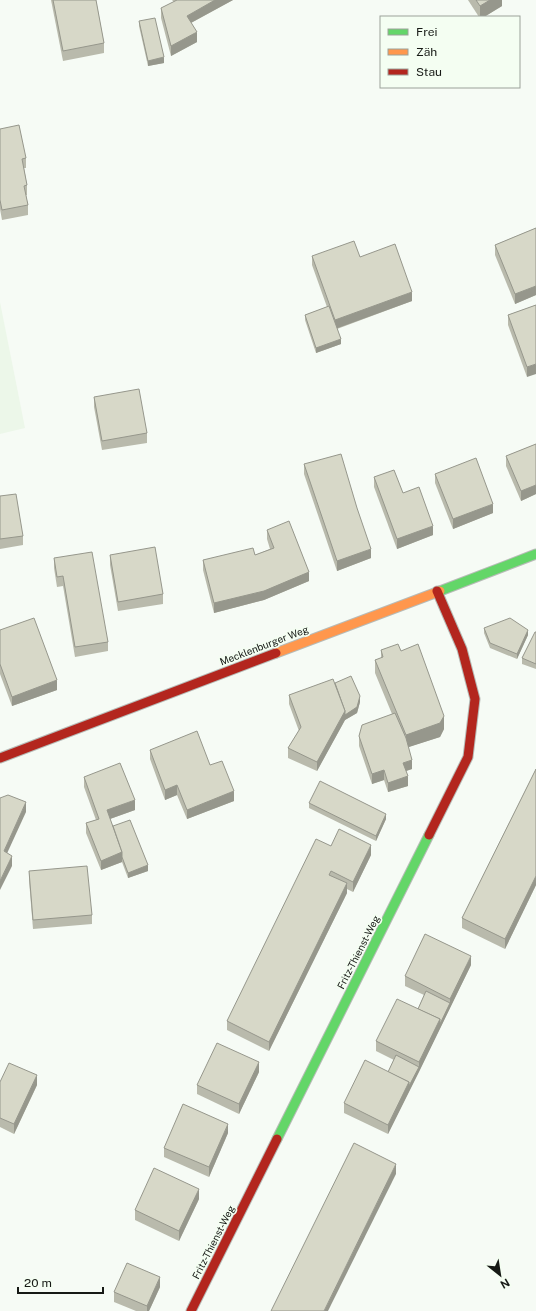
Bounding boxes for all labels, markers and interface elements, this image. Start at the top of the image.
legend [380,16,520,88]
text: Frei [416,25,438,39]
text: Zäh [416,45,437,59]
text: Stau [416,65,442,79]
street label: Mecklenburger Weg [218,623,310,667]
street label: Fritz-Thienst-Weg [334,913,382,991]
street label: Fritz-Thienst-Weg [189,1203,237,1281]
north arrow [480,1255,520,1295]
scale bar [18,1269,103,1295]
text: 20 m [24,1276,52,1290]
text: N [498,1276,512,1291]

